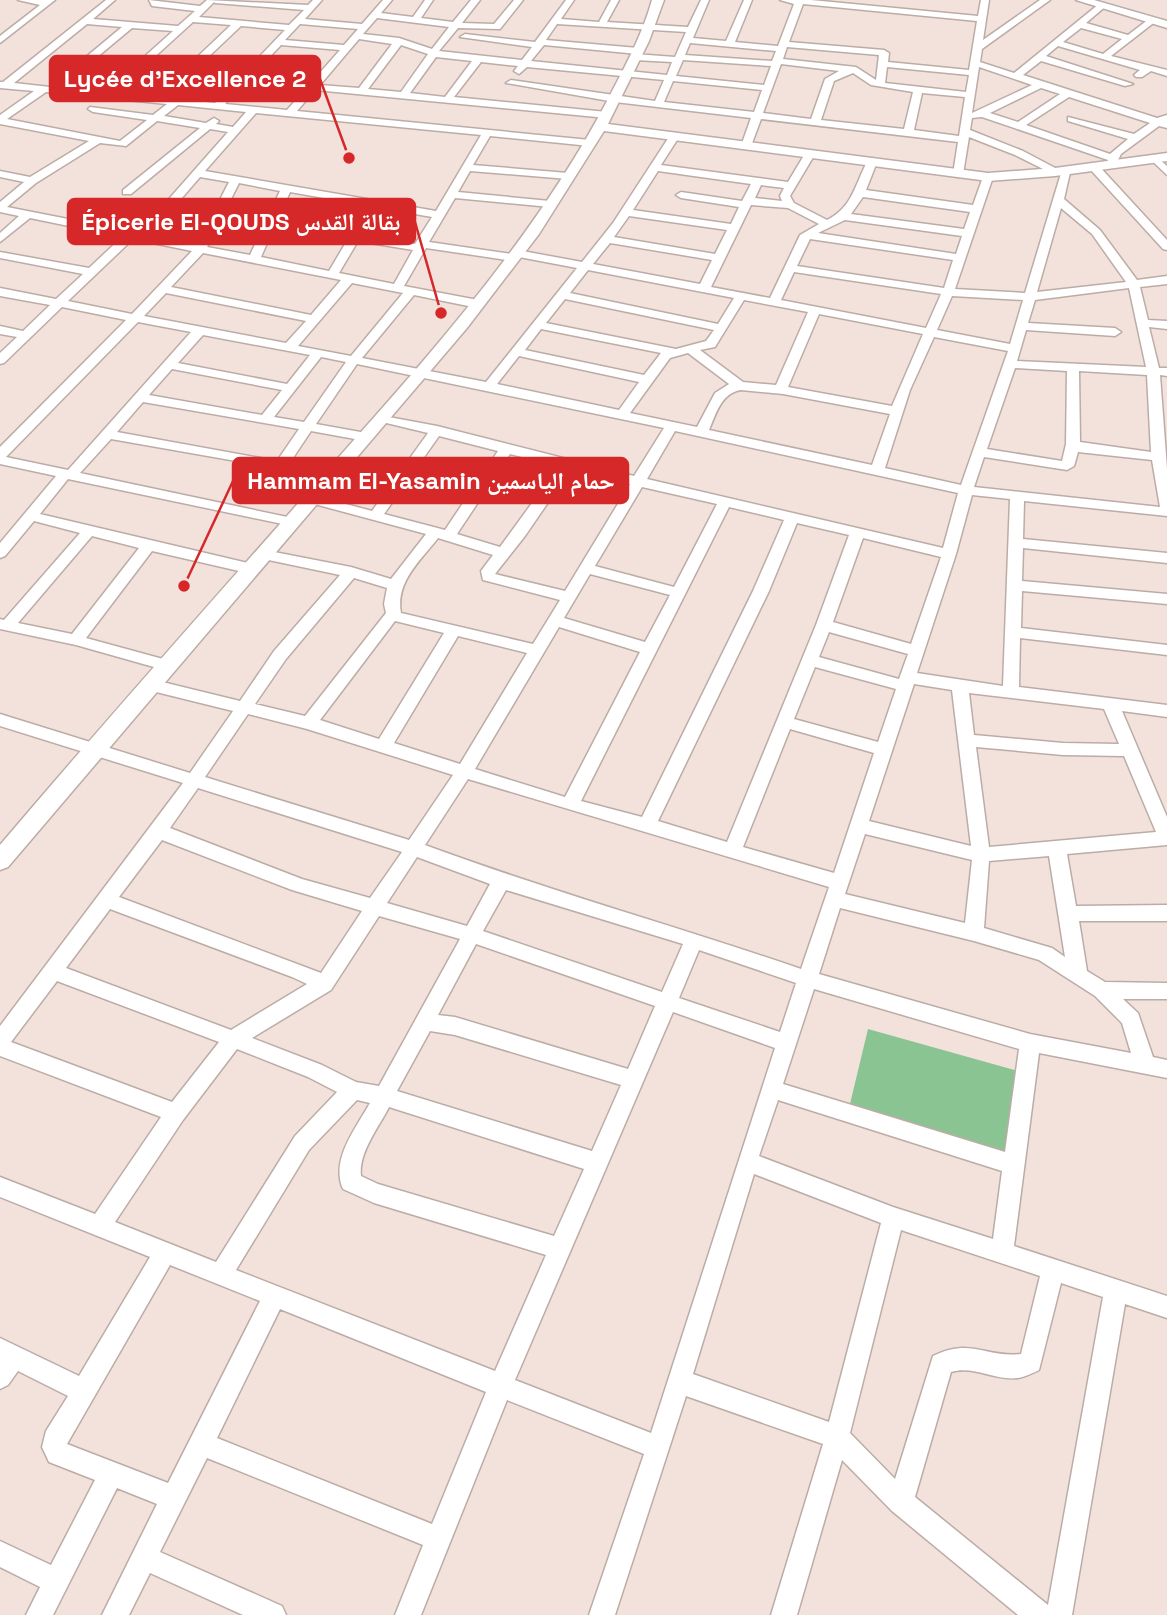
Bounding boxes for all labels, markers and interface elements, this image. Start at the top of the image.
callout: Lycée d'Excellence 2 [50,56,320,101]
text: Lycée d'Excellence 2 [64,63,306,94]
callout: Épicerie El-QOUDS بقالة القدس [68,199,415,244]
text: Épicerie El-QOUDS بقالة القدس [82,206,400,237]
callout: Hammam El-Yasamin حمام الياسمين [233,458,628,503]
text: Hammam El-Yasamin حمام الياسمين [247,465,615,498]

